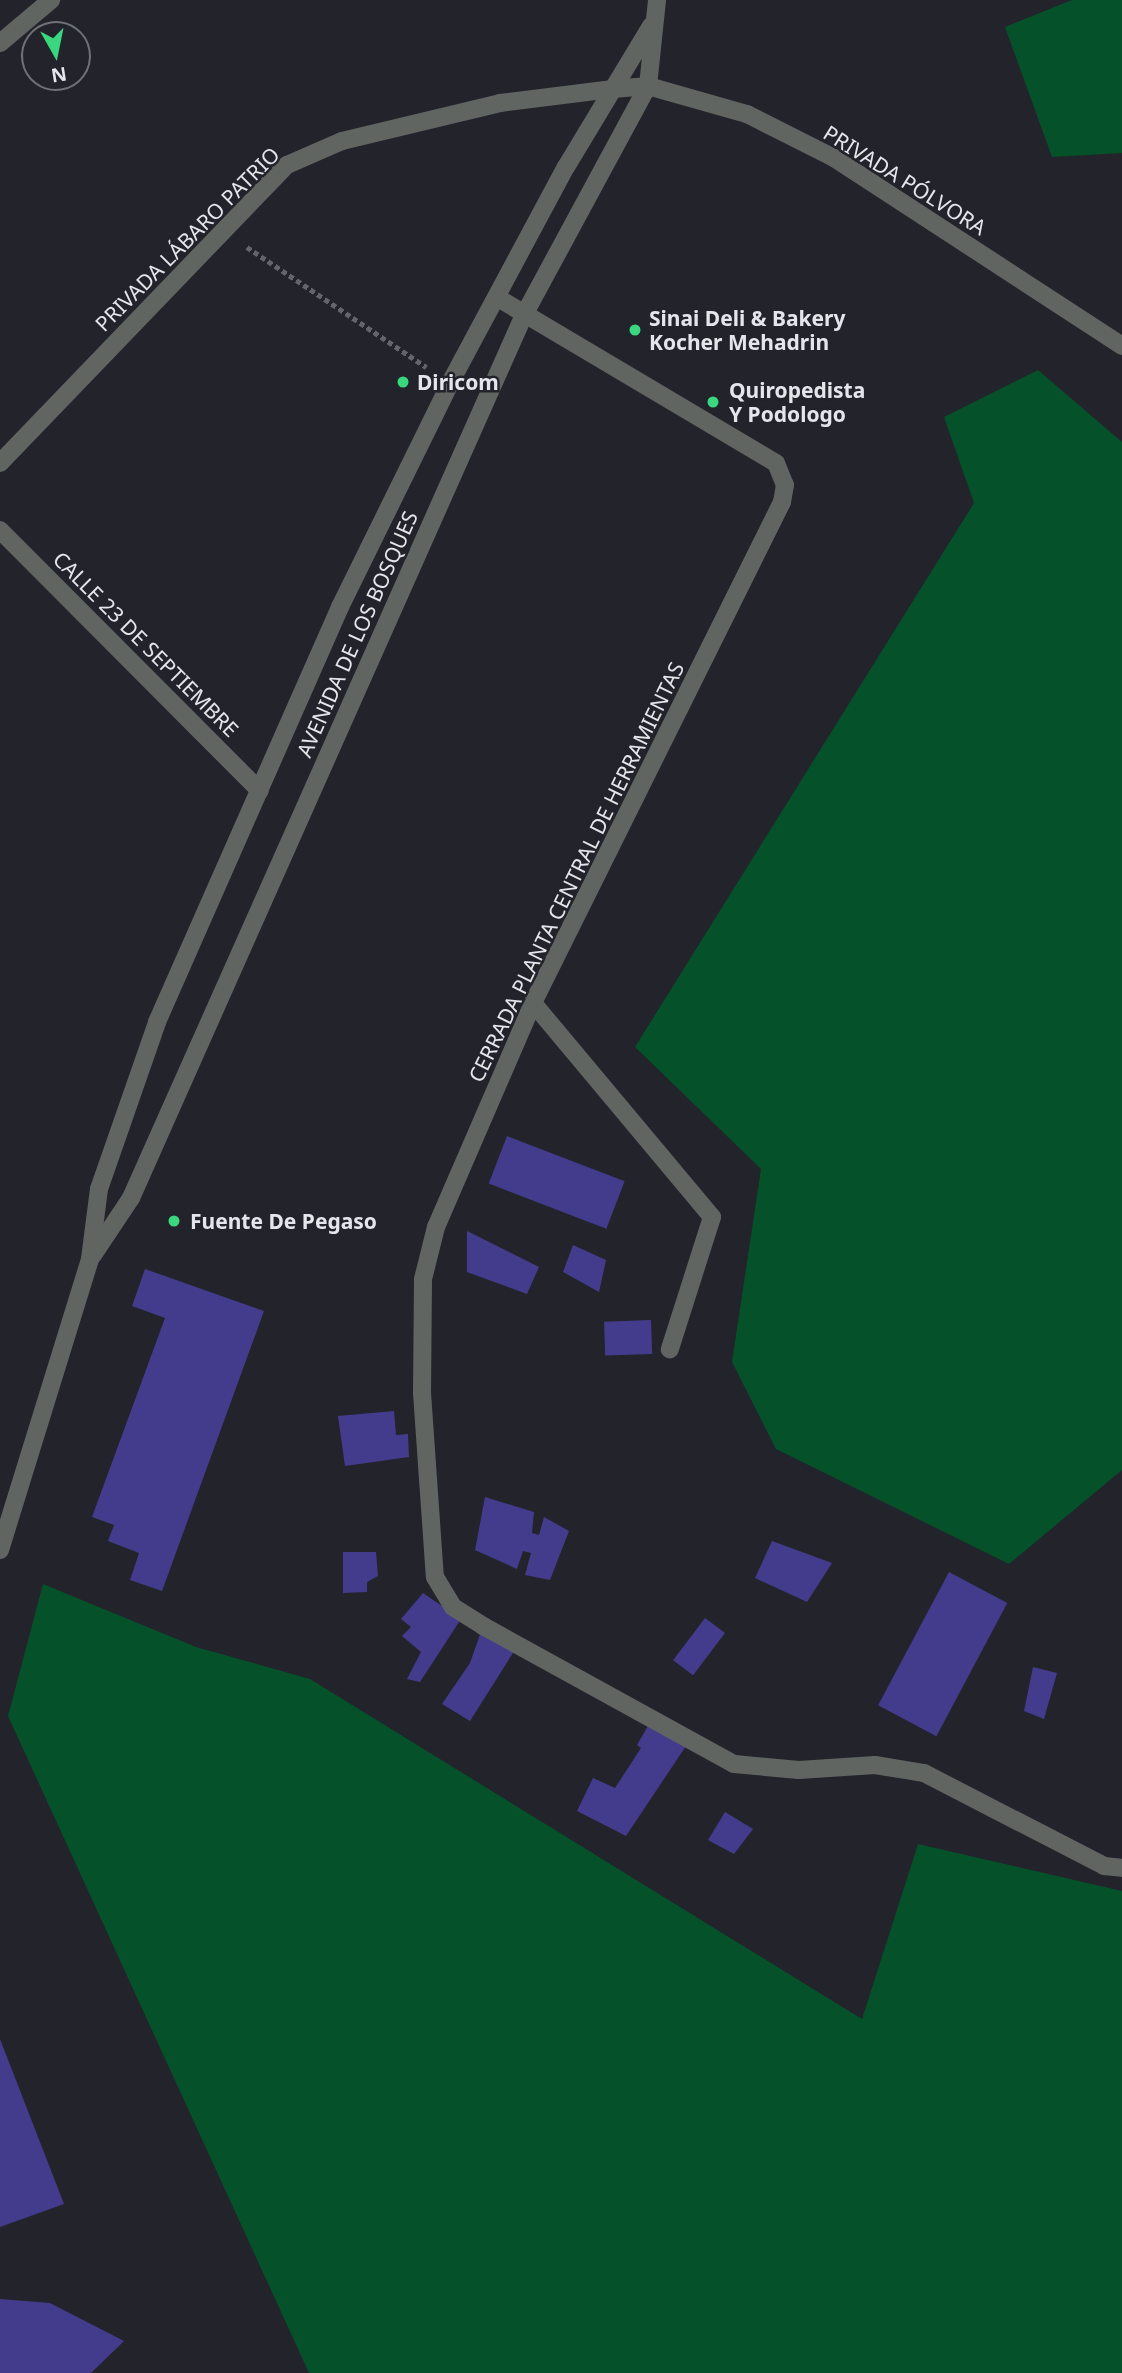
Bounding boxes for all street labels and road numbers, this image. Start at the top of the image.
street label: PRIVADA PÓLVORA [819,120,991,240]
street label: PRIVADA LÁBARO PATRIO [90,142,284,336]
street label: AVENIDA DE LOS BOSQUES [291,507,423,761]
street label: CALLE 23 DE SEPTIEMBRE [48,546,244,742]
street label: CERRADA PLANTA CENTRAL DE HERRAMIENTAS [463,658,689,1086]

